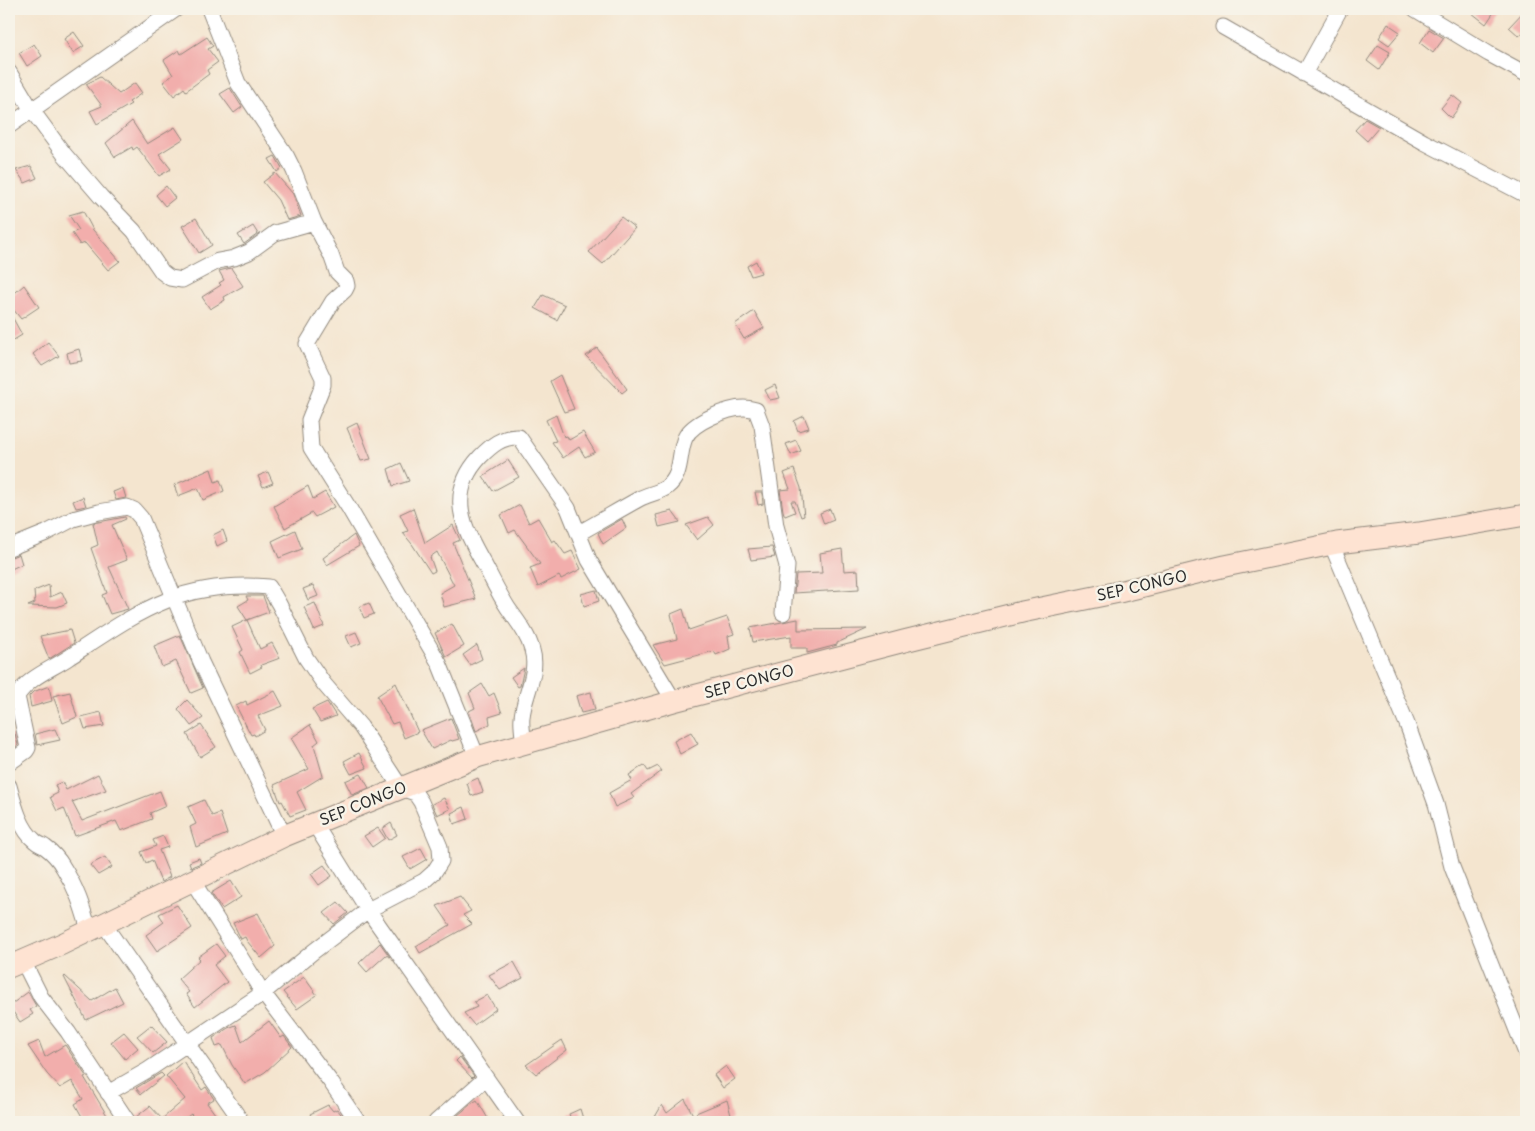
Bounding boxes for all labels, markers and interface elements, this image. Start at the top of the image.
street label: SEP CONGO [1094,563,1189,606]
street label: SEP CONGO [701,657,796,704]
street label: SEP CONGO [315,775,410,831]

